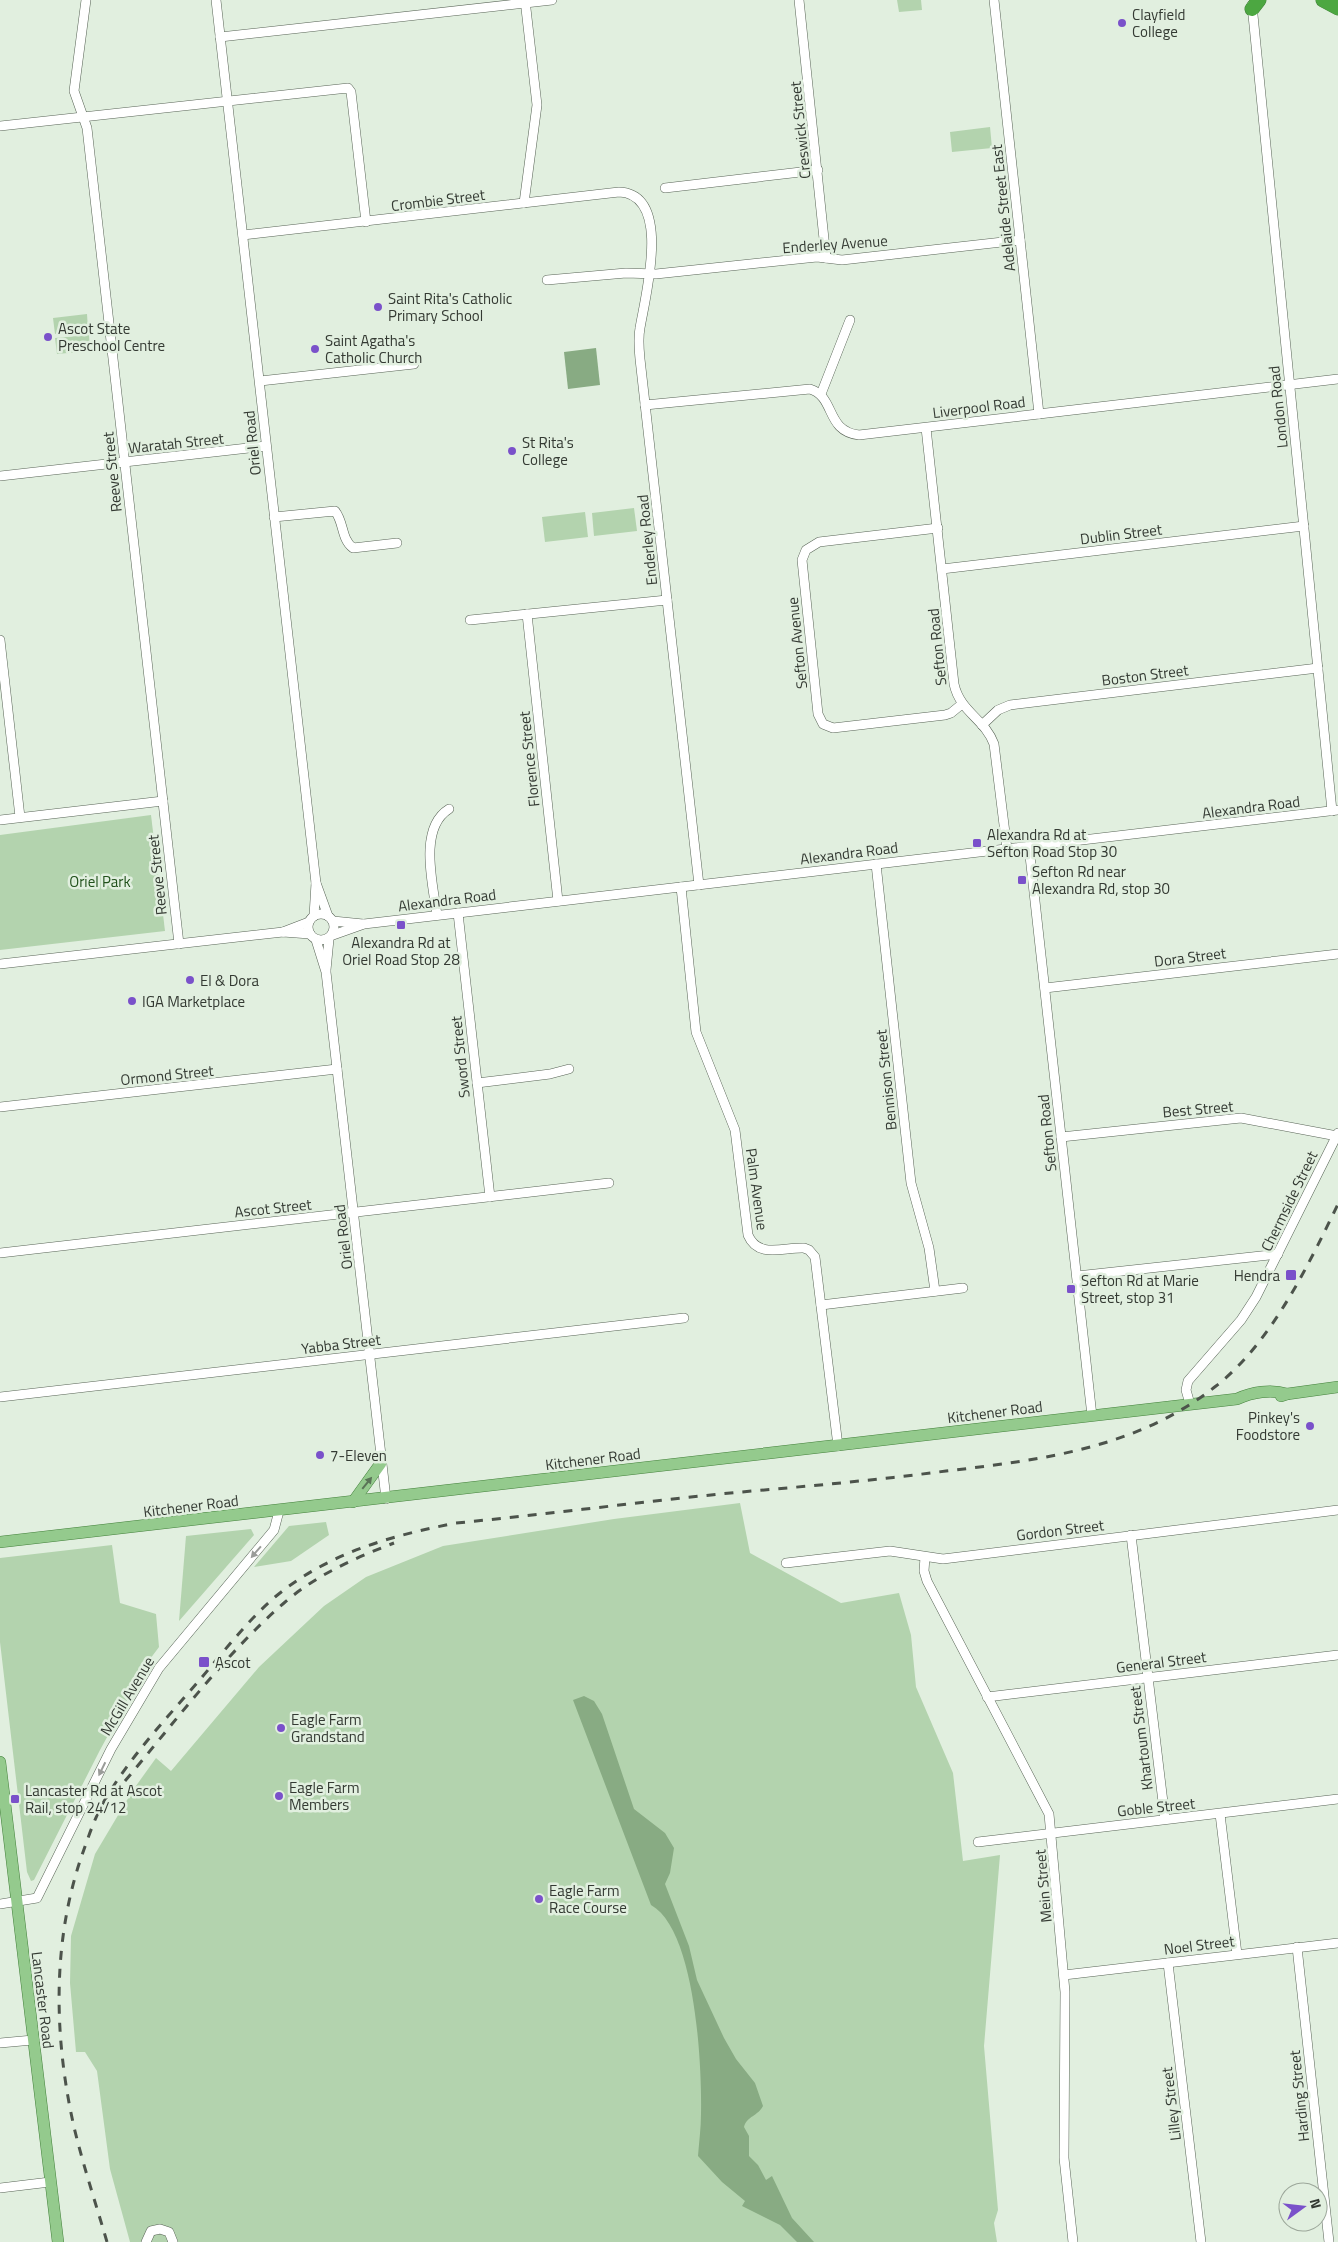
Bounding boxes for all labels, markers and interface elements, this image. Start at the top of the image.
place label: Clayfield College [1132,3,1186,43]
marker: Clayfield College [1116,17,1128,29]
street label: Creswick Street [783,79,817,180]
street label: Adelaide Street East [985,143,1021,273]
street label: Crombie Street [390,183,487,217]
street label: Enderley Avenue [782,229,888,259]
place label: Saint Rita's Catholic Primary School [388,287,512,327]
marker: Saint Rita's Catholic Primary School [372,301,384,313]
place label: Ascot State Preschool Centre [58,317,165,357]
place label: Saint Agatha's Catholic Church [325,329,422,369]
marker: Ascot State Preschool Centre [42,331,54,343]
marker: Saint Agatha's Catholic Church [309,343,321,355]
street label: London Road [1262,365,1294,449]
street label: Liverpool Road [931,390,1027,424]
street label: Oriel Road [237,409,267,477]
street label: Waratah Street [127,426,226,459]
street label: Reeve Street [96,430,128,513]
place label: St Rita's College [522,431,574,471]
marker: St Rita's College [506,445,518,457]
street label: Enderley Road [631,494,663,586]
street label: Dublin Street [1079,517,1164,550]
street label: Sefton Avenue [781,596,813,690]
street label: Sefton Road [922,607,952,687]
street label: Boston Street [1100,658,1190,692]
street label: Florence Street [512,709,545,808]
street label: Alexandra Road [1201,790,1301,824]
place label: Alexandra Rd at Sefton Road Stop 30 [987,823,1117,863]
street label: Reeve Street [141,833,173,916]
street label: Alexandra Road [799,836,899,870]
marker: Alexandra Rd at Sefton Road Stop 30 [971,837,983,849]
place label: Sefton Rd near Alexandra Rd, stop 30 [1032,860,1170,900]
park label: Oriel Park [69,870,131,893]
marker: Sefton Rd near Alexandra Rd, stop 30 [1016,874,1028,886]
street label: Alexandra Road [397,883,497,917]
marker: Alexandra Rd at Oriel Road Stop 28 [395,919,407,931]
place label: Alexandra Rd at Oriel Road Stop 28 [342,931,460,971]
street label: Dora Street [1153,941,1228,973]
place label: El & Dora [200,969,259,992]
marker: El & Dora [184,974,196,986]
place label: IGA Marketplace [142,990,245,1013]
marker: IGA Marketplace [126,995,138,1007]
street label: Sword Street [444,1014,476,1099]
street label: Bennison Street [869,1028,903,1131]
street label: Ormond Street [119,1059,215,1091]
street label: Sefton Road [1032,1093,1062,1173]
street label: Best Street [1162,1094,1235,1124]
street label: Chermside Street [1255,1146,1324,1255]
street label: Palm Avenue [740,1147,774,1231]
street label: Ascot Street [233,1192,313,1223]
street label: Oriel Road [328,1203,358,1271]
place label: Hendra [1234,1264,1280,1287]
marker: Hendra [1284,1268,1298,1282]
place label: Sefton Rd at Marie Street, stop 31 [1081,1269,1199,1309]
marker: Sefton Rd at Marie Street, stop 31 [1065,1283,1077,1295]
street label: Yabba Street [300,1328,383,1360]
street label: Kitchener Road [946,1395,1044,1429]
place label: Pinkey's Foodstore [1236,1406,1300,1446]
marker: Pinkey's Foodstore [1304,1420,1316,1432]
street label: Kitchener Road [544,1442,642,1476]
place label: 7-Eleven [330,1444,387,1467]
marker: 7-Eleven [314,1449,326,1461]
one-way arrow [362,1476,373,1489]
street label: Kitchener Road [142,1489,240,1523]
street label: Gordon Street [1015,1513,1106,1547]
one-way arrow [250,1545,262,1557]
street label: General Street [1115,1645,1208,1679]
place label: Ascot [215,1651,251,1674]
street label: McGill Avenue [94,1652,160,1740]
marker: Ascot [197,1655,211,1669]
street label: Khartoum Street [1123,1684,1159,1791]
place label: Eagle Farm Grandstand [291,1708,365,1748]
marker: Eagle Farm Grandstand [275,1722,287,1734]
one-way arrow [97,1761,106,1776]
place label: Eagle Farm Members [289,1776,360,1816]
place label: Lancaster Rd at Ascot Rail, stop 24/12 [25,1779,163,1819]
marker: Eagle Farm Members [273,1790,285,1802]
street label: Goble Street [1116,1791,1197,1823]
marker: Lancaster Rd at Ascot Rail, stop 24/12 [9,1793,21,1805]
street label: Mein Street [1028,1848,1058,1924]
place label: Eagle Farm Race Course [549,1879,627,1919]
marker: Eagle Farm Race Course [533,1893,545,1905]
street label: Noel Street [1162,1929,1236,1961]
street label: Lancaster Road [26,1950,60,2050]
street label: Harding Street [1283,2049,1315,2143]
street label: Lilley Street [1155,2065,1187,2142]
north arrow [1278,2182,1328,2232]
text: N [1305,2196,1327,2211]

